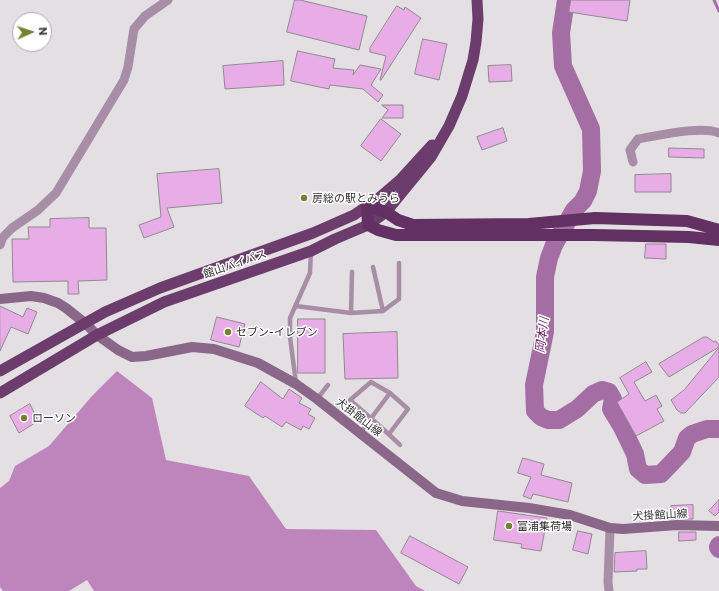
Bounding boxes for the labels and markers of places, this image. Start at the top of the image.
place label: 房総の駅とみうら [312,191,400,205]
marker: 房総の駅とみうら [299,193,309,203]
place label: セブン-イレブン [236,325,318,339]
marker: セブン-イレブン [223,327,233,337]
place label: ローソン [32,411,76,425]
marker: ローソン [19,413,29,423]
place label: 富浦集荷場 [517,519,572,533]
marker: 富浦集荷場 [504,521,514,531]

